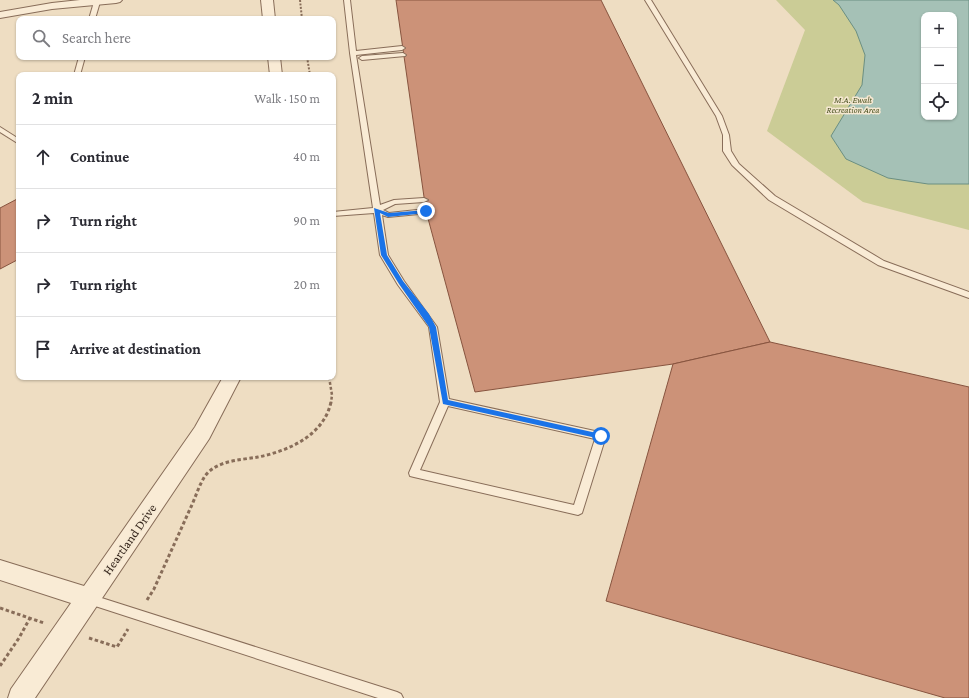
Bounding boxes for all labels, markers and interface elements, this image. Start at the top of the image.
map controls [921,12,957,120]
button: + [921,12,957,48]
search box [16,16,336,60]
icon: search [30,27,52,49]
text: Search here [62,30,131,46]
button: − [921,48,957,84]
button: locate [921,84,957,120]
text: 2 min [32,89,73,108]
text: Walk · 150 m [254,91,320,106]
park label: M.A. Ewalt Recreation Area [827,95,880,115]
icon: ahead [32,146,54,168]
text: Continue [70,149,129,165]
text: 40 m [293,149,320,164]
route end [417,202,435,220]
icon: right [32,210,54,232]
text: Turn right [70,213,137,229]
text: 90 m [293,213,320,228]
icon: right [32,274,54,296]
text: Turn right [70,277,137,293]
text: 20 m [294,277,320,292]
icon: arrive [32,338,54,360]
text: Arrive at destination [70,341,201,357]
route start [592,427,610,445]
street label: Heartland Drive [99,501,160,578]

